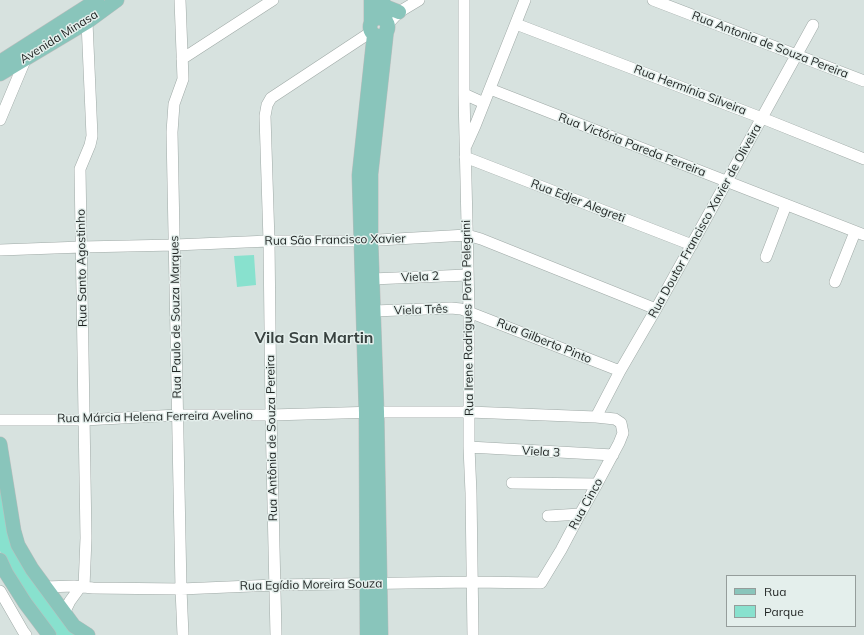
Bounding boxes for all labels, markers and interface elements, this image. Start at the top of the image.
street label: Avenida Minasa [17,7,101,67]
street label: Rua Antonia de Souza Pereira [690,8,850,82]
street label: Rua Hermínia Silveira [632,62,748,118]
street label: Rua Victória Pareda Ferreira [556,110,708,180]
street label: Rua Doutor Francisco Xavier de Oliveira [645,121,765,321]
street label: Rua Edjer Alegreti [529,176,627,226]
street label: Rua Santo Agostinho [74,209,90,327]
street label: Rua Irene Rodrigues Porto Pelegrini [459,220,477,416]
street label: Rua São Francisco Xavier [264,232,406,248]
street label: Rua Paulo de Souza Marques [167,235,185,399]
street label: Viela 2 [401,269,439,285]
street label: Viela Três [394,302,448,318]
street label: Rua Gilberto Pinto [494,315,594,367]
district label: Vila San Martin [255,328,373,348]
street label: Rua Antônia de Souza Pereira [263,355,281,521]
street label: Rua Márcia Helena Ferreira Avelino [57,408,253,426]
street label: Viela 3 [522,444,560,460]
street label: Rua Cinco [566,476,606,532]
legend [726,575,856,627]
street label: Rua Egídio Moreira Souza [240,577,382,593]
text: Rua [764,584,786,599]
text: Parque [764,604,804,619]

